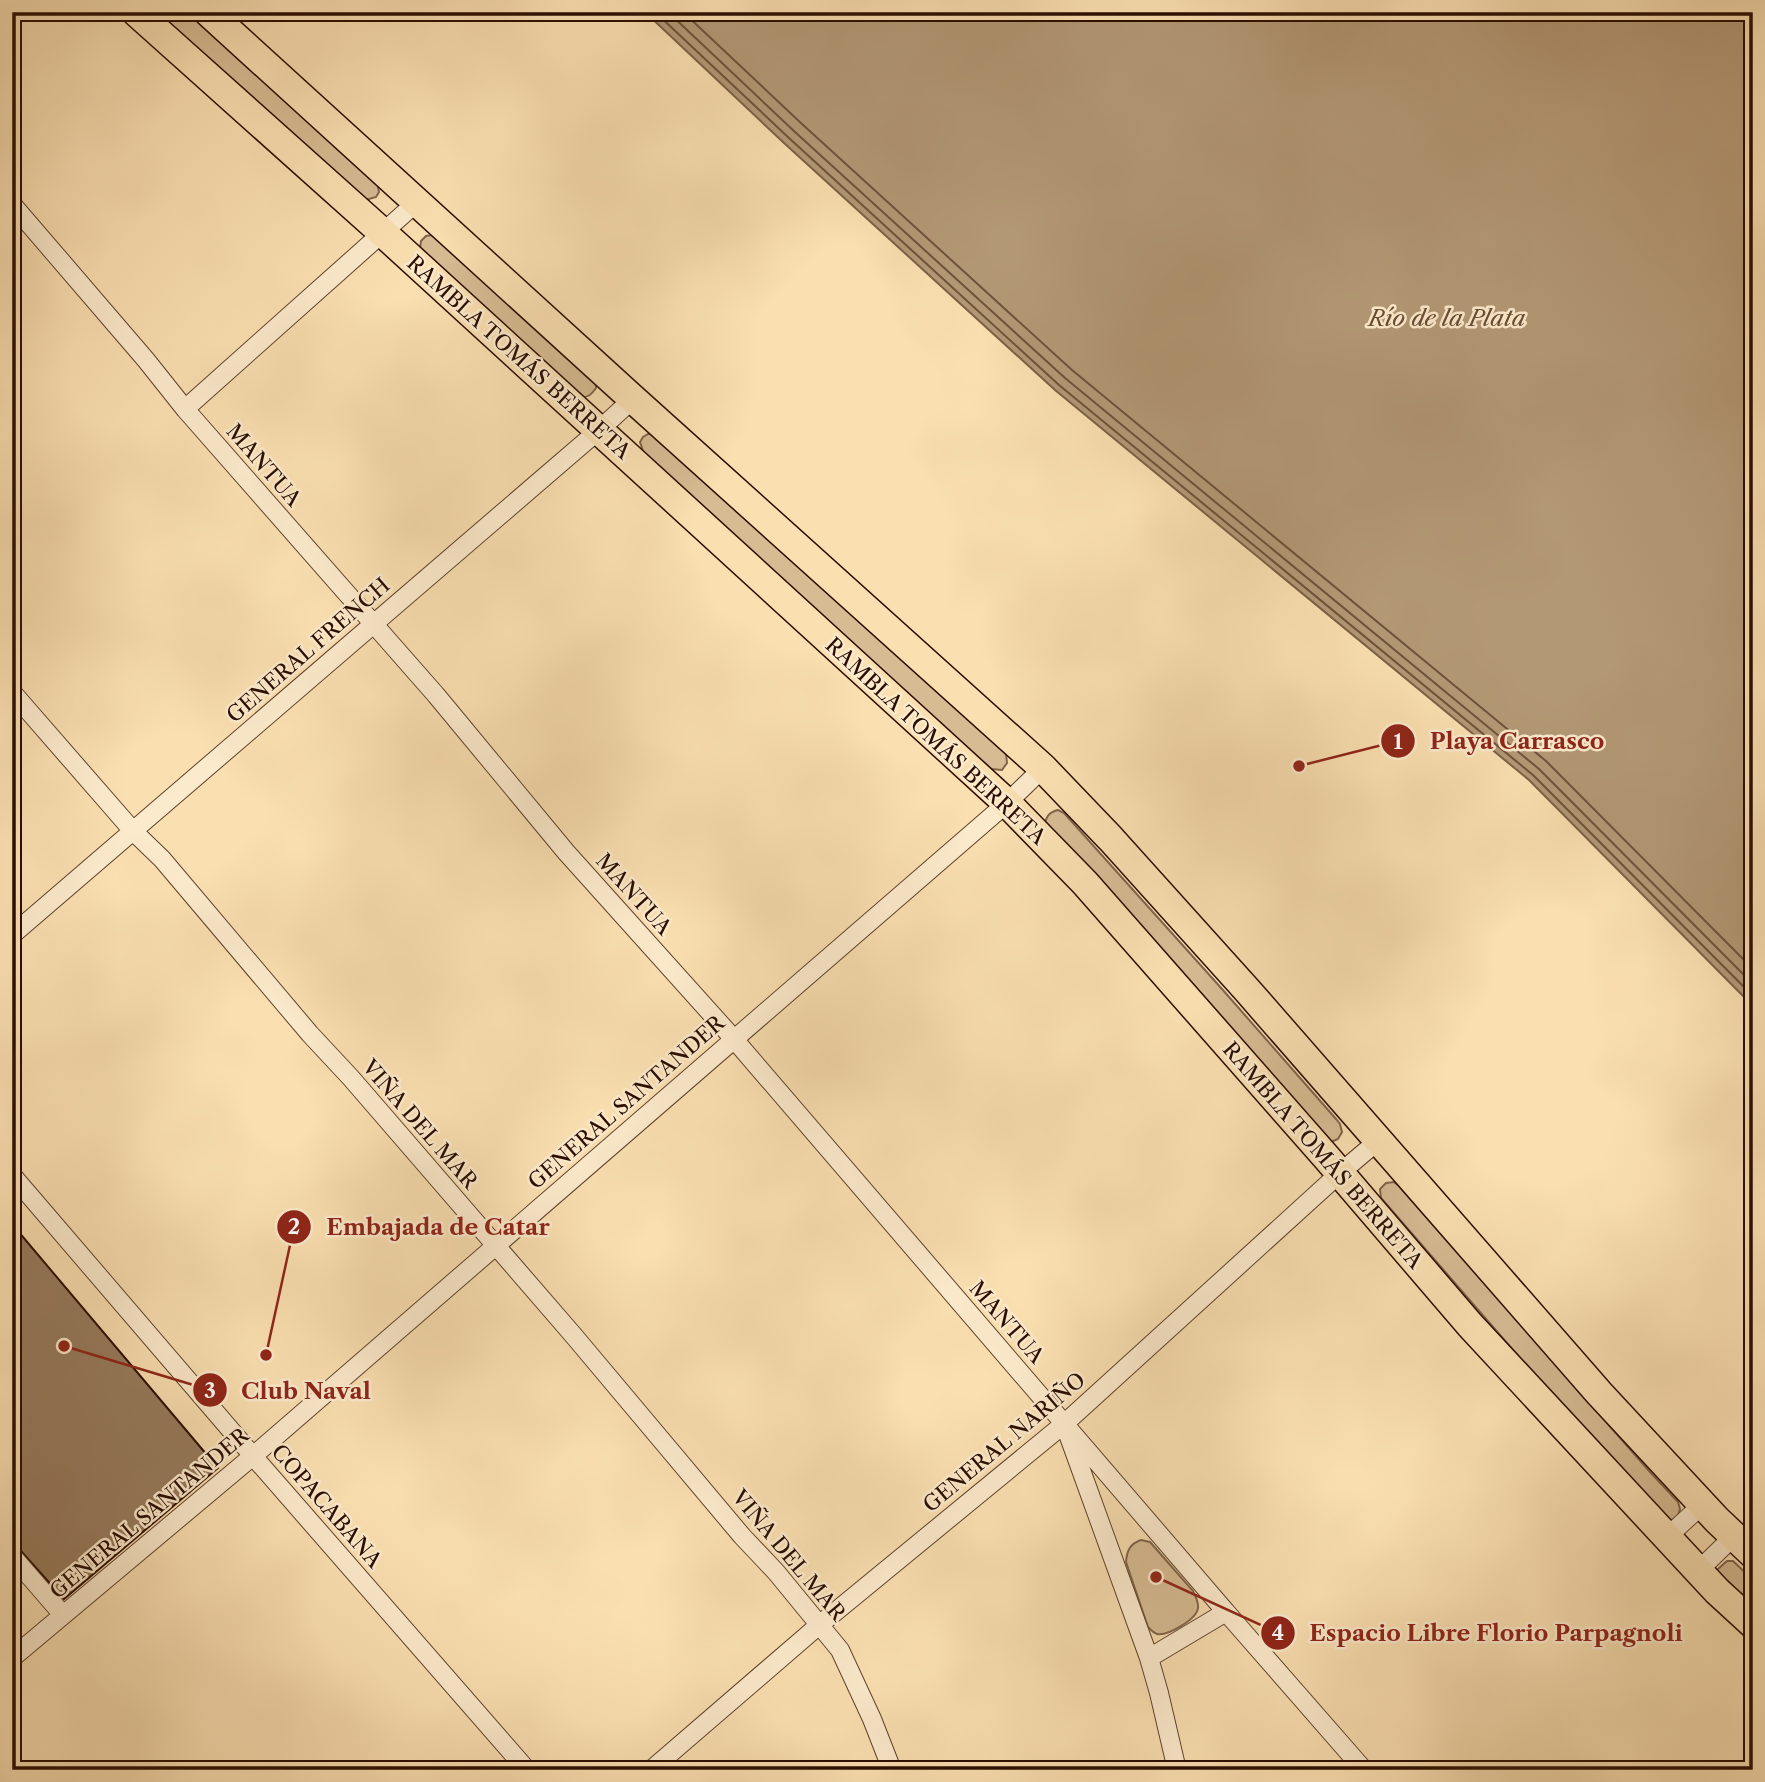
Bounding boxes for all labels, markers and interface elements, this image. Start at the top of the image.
street label: RAMBLA TOMÁS BERRETA [402,250,636,464]
water label: Río de la Plata [1367,304,1526,332]
street label: MANTUA [221,419,307,512]
street label: GENERAL FRENCH [221,572,395,728]
street label: RAMBLA TOMÁS BERRETA [821,632,1052,850]
callout: Playa Carrasco [1381,719,1619,763]
text: Playa Carrasco [1430,727,1604,755]
text: 1 [1393,729,1403,754]
street label: MANTUA [591,848,677,940]
street label: GENERAL SANTANDER [523,1009,730,1194]
street label: RAMBLA TOMÁS BERRETA [1218,1037,1429,1274]
street label: VIÑA DEL MAR [356,1054,484,1195]
callout: Embajada de Catar [277,1205,563,1249]
text: Embajada de Catar [326,1213,550,1241]
text: 2 [288,1214,300,1239]
street label: MANTUA [964,1276,1050,1369]
street label: GENERAL NARIÑO [918,1367,1090,1517]
callout: Club Naval [192,1368,385,1412]
text: Club Naval [241,1377,371,1405]
text: 3 [204,1378,216,1403]
street label: GENERAL SANTANDER [45,1421,255,1603]
street label: COPACABANA [267,1439,388,1573]
street label: VIÑA DEL MAR [726,1484,852,1627]
callout: Espacio Libre Florio Parpagnoli [1260,1611,1697,1655]
text: Espacio Libre Florio Parpagnoli [1309,1619,1683,1647]
text: 4 [1272,1620,1284,1645]

